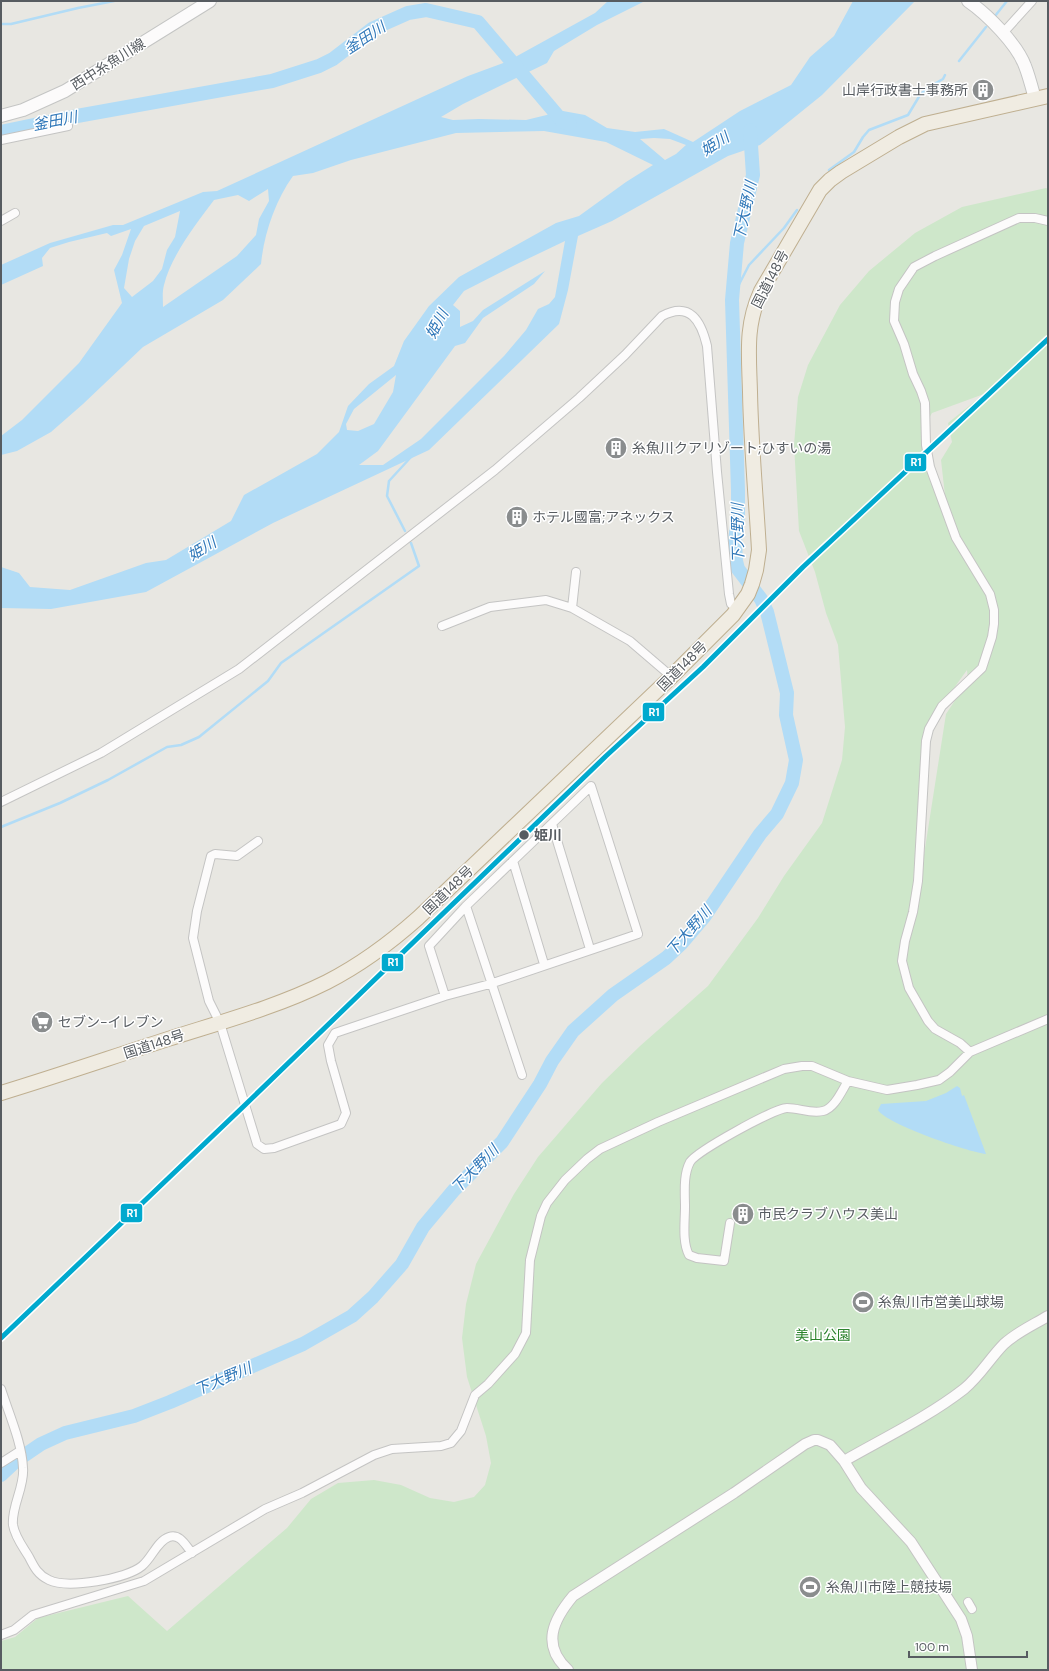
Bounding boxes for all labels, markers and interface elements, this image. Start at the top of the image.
water label: 釜田川 [341,16,391,59]
street label: 西中糸魚川線 [68,34,148,94]
building icon: 山岸行政書士事務所 [970,77,996,103]
place label: 山岸行政書士事務所 [842,81,968,99]
water label: 釜田川 [31,107,81,135]
water label: 姫川 [697,126,735,161]
water label: 下大野川 [729,178,761,242]
street label: 国道148号 [748,247,792,311]
water label: 姫川 [421,304,454,342]
building icon: 糸魚川クアリゾート;ひすいの湯 [603,435,629,461]
place label: 糸魚川クアリゾート;ひすいの湯 [632,439,831,457]
line badge: R1 [904,453,927,472]
text: R1 [911,455,921,469]
water label: 下大野川 [727,501,749,563]
building icon: ホテル國富;アネックス [504,504,530,530]
place label: ホテル國富;アネックス [532,508,675,526]
water label: 姫川 [184,532,222,565]
street label: 国道148号 [653,637,711,695]
line badge: R1 [642,702,665,722]
text: R1 [649,705,659,719]
place label: 姫川 [534,826,562,844]
marker: 姫川 [517,828,531,842]
street label: 国道148号 [419,862,477,918]
water label: 下大野川 [662,900,718,960]
line badge: R1 [381,953,404,972]
text: R1 [388,955,398,969]
supermarket icon: セブン-イレブン [29,1009,55,1035]
place label: セブン-イレブン [58,1013,164,1031]
street label: 国道148号 [121,1026,187,1062]
water label: 下大野川 [447,1139,504,1198]
building icon: 市民クラブハウス美山 [730,1201,756,1227]
line badge: R1 [120,1203,143,1223]
place label: 市民クラブハウス美山 [758,1205,898,1223]
text: R1 [127,1206,137,1220]
sports icon: 糸魚川市営美山球場 [850,1289,876,1315]
place label: 糸魚川市営美山球場 [878,1293,1004,1311]
park label: 美山公園 [795,1326,851,1344]
water label: 下大野川 [191,1357,256,1400]
sports icon: 糸魚川市陸上競技場 [797,1574,823,1600]
place label: 糸魚川市陸上競技場 [826,1578,952,1596]
scale bar [909,1633,1027,1659]
text: 100 m [915,1639,949,1655]

